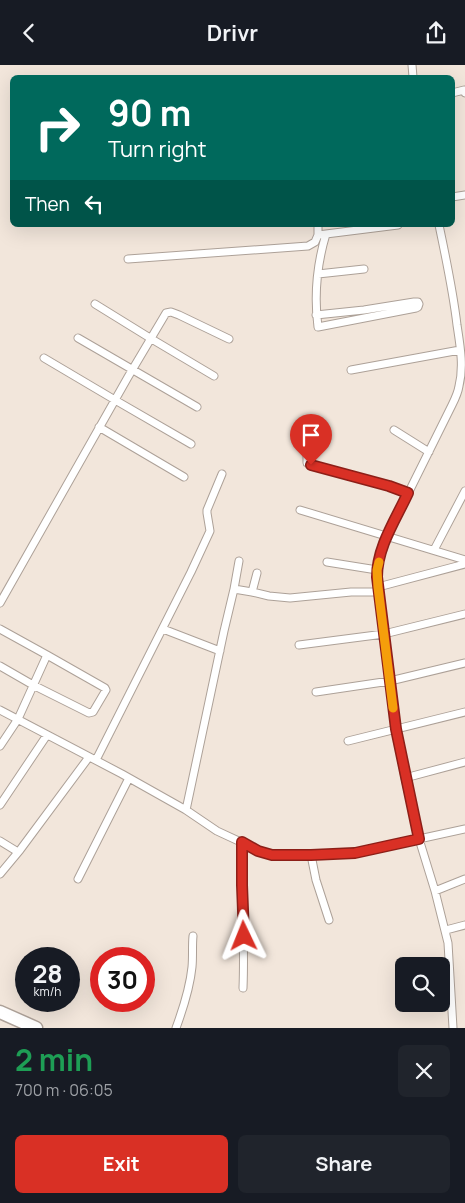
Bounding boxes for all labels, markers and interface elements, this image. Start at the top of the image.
text: Drivr [207,18,258,48]
icon: back [15,19,43,47]
icon: share [422,19,450,47]
text: 90 m [108,89,191,137]
icon: right [25,95,90,160]
text: Turn right [108,134,206,164]
icon: left [80,190,108,218]
text: Then [25,191,70,217]
pin [290,414,332,465]
icon: arrive [297,421,325,449]
position arrow [217,909,269,961]
speed limit sign: 30 [90,947,155,1012]
text: 28 [32,956,63,991]
map controls [395,957,450,1012]
button: search [395,957,450,1012]
text: km/h [34,983,61,1000]
text: 2 min [15,1039,93,1080]
button: close [398,1045,450,1097]
text: 700 m · 06:05 [15,1079,113,1101]
button: Exit [15,1135,228,1193]
button: Share [238,1135,450,1193]

